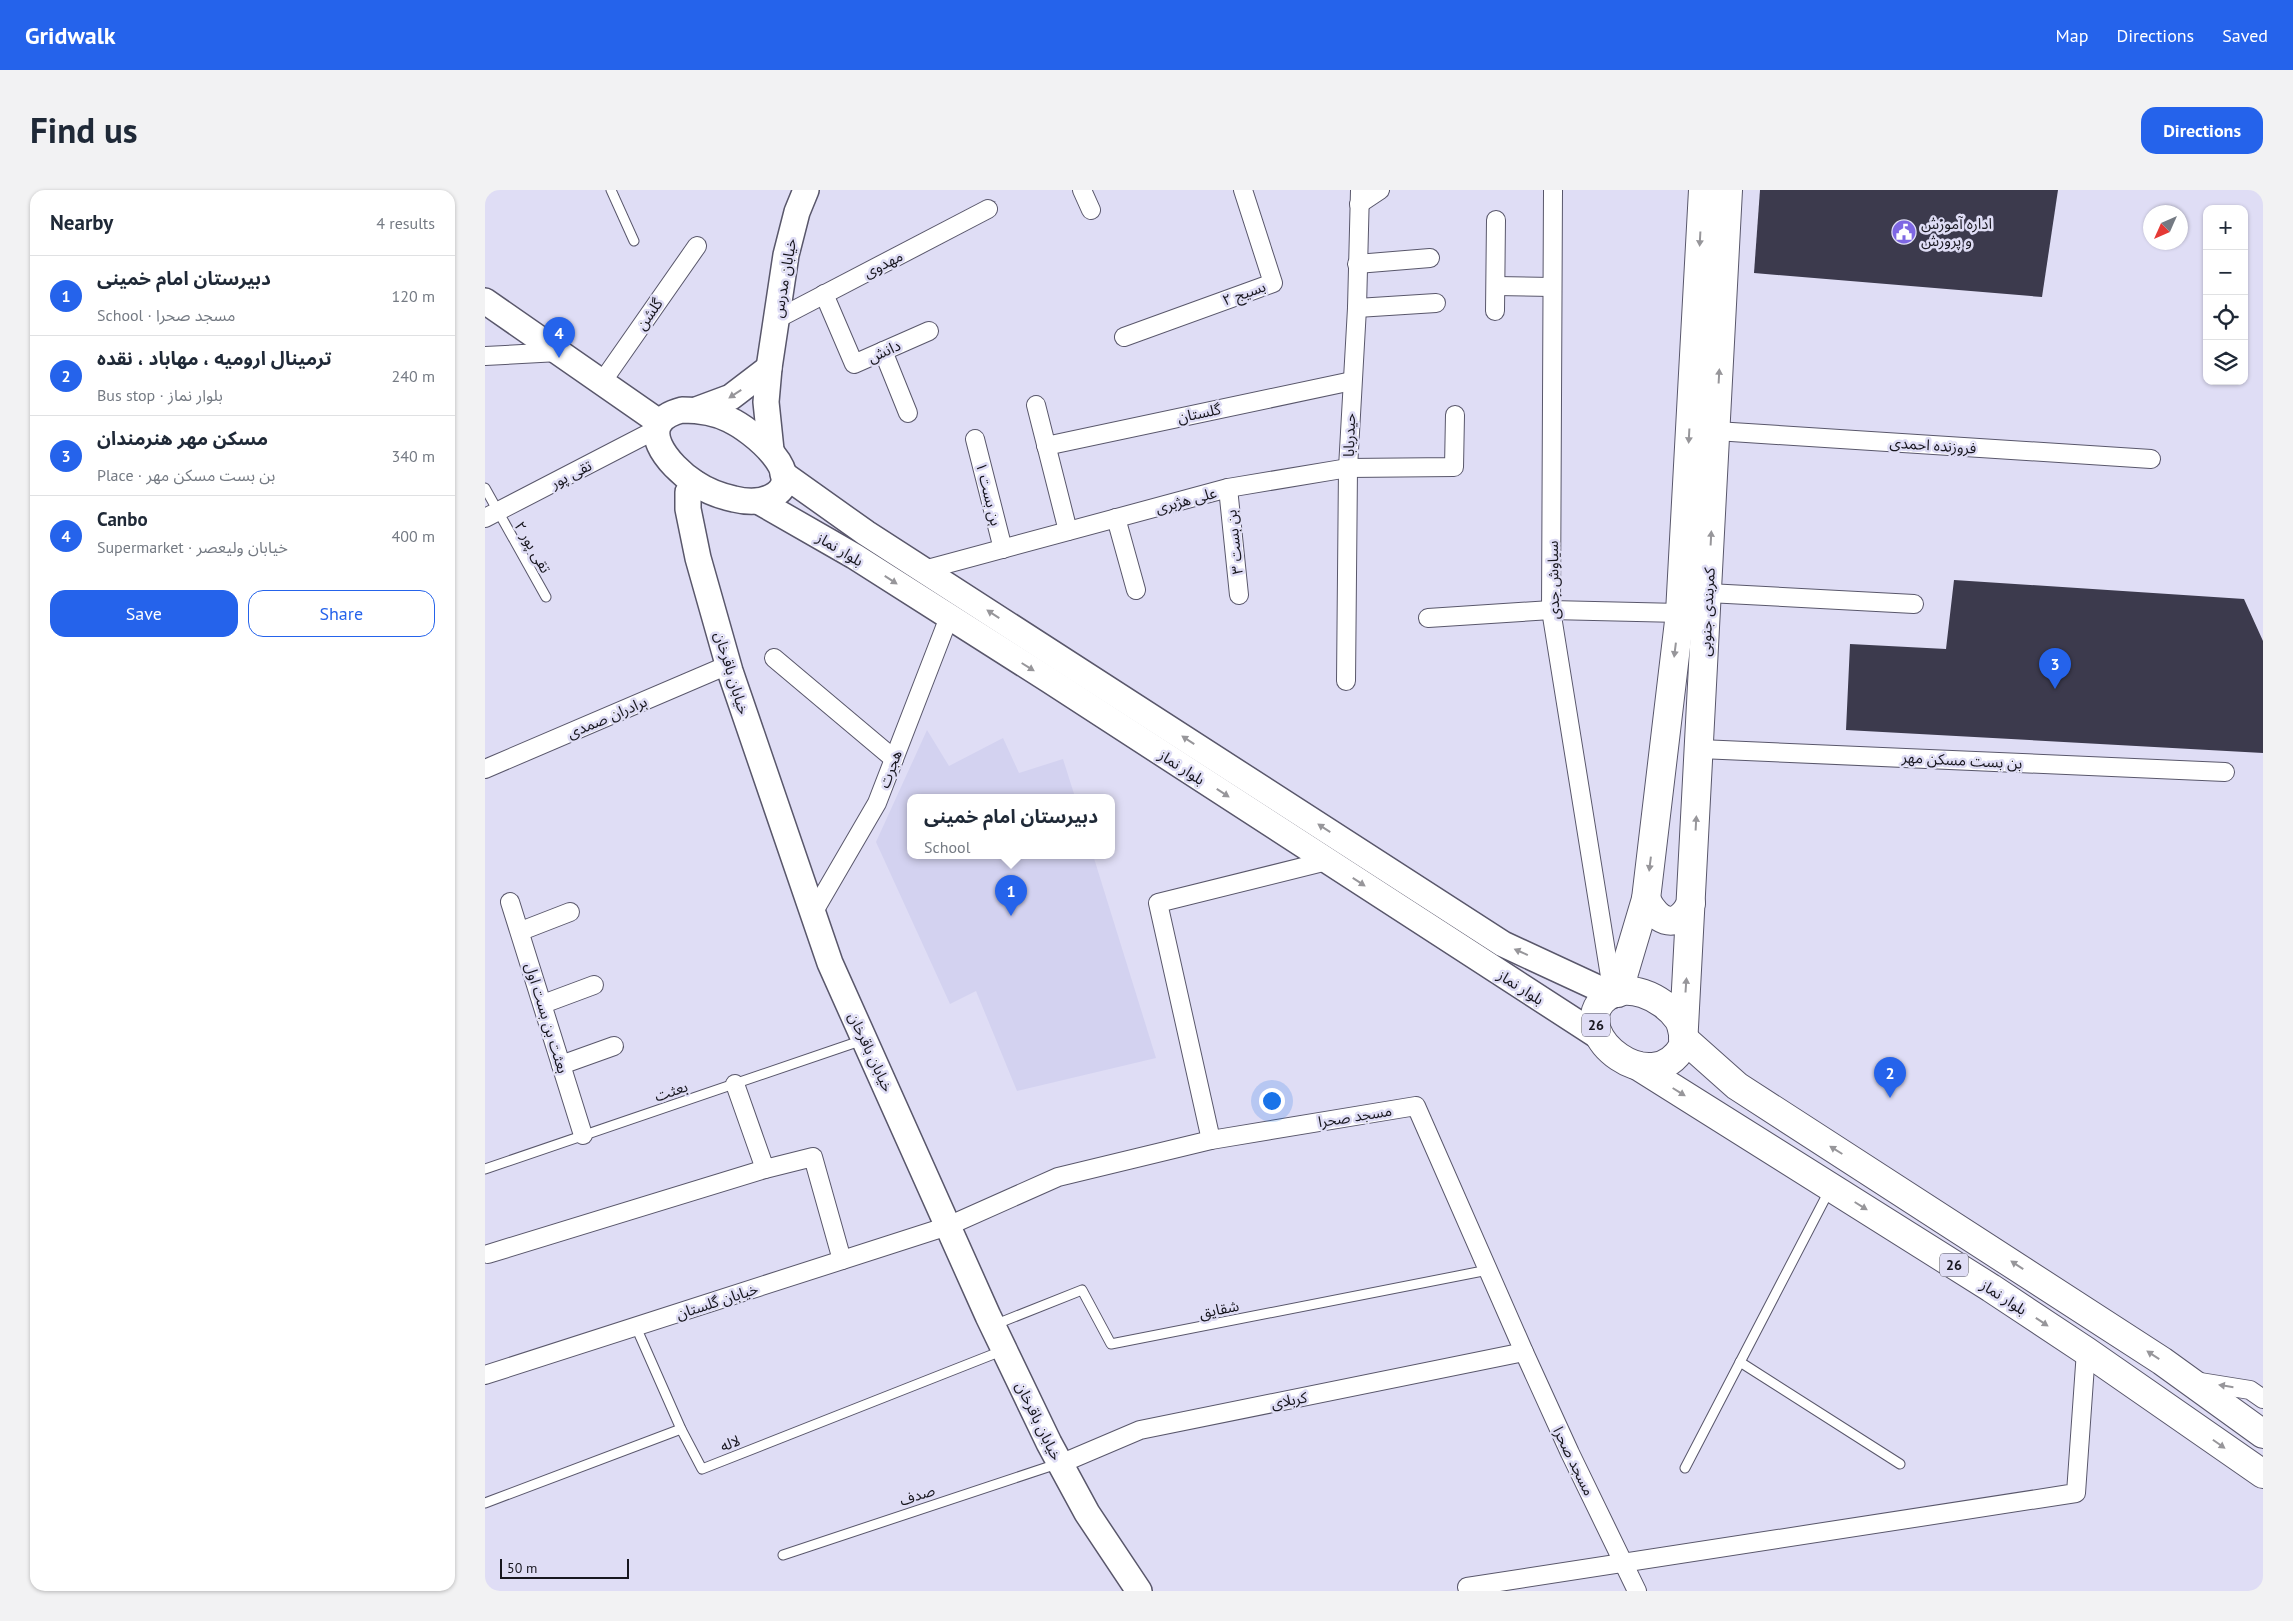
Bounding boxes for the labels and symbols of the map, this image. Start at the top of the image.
north arrow [2143,205,2188,250]
place label: اداره آموزش و پرورش [1921,214,1992,251]
public building icon: اداره آموزش و پرورش [1891,219,1917,245]
one-way arrow [1696,231,1704,247]
street label: خیابان مدرس [768,237,800,319]
street label: مهدوی [860,246,906,282]
street label: بسیج ۲ [1220,276,1269,312]
street label: گلشن [631,294,667,334]
pin: 4 [543,317,575,358]
street label: دانش [865,335,903,367]
one-way arrow [1715,368,1723,384]
one-way arrow [729,389,742,398]
street label: گلستان [1176,399,1223,427]
street label: حیدربابا [1339,412,1359,457]
one-way arrow [1685,428,1693,444]
street label: فروزنده احمدی [1889,432,1977,458]
street label: تقی پور [546,456,595,494]
street label: بن بست ۱ [972,460,1006,528]
street label: علی هژبری [1153,483,1219,517]
street label: بن بست ۳ [1221,509,1247,575]
street label: تقی پور ۲ [510,518,555,577]
street label: بلوار نماز [812,527,867,570]
one-way arrow [1707,530,1715,546]
street label: سیاوش جدی [1543,540,1563,620]
street label: کمربندی جنوبی [1695,566,1719,657]
one-way arrow [884,575,897,584]
one-way arrow [986,609,999,619]
street label: خیابان باقرخان [710,629,754,717]
one-way arrow [1671,643,1679,659]
pin: 3 [2039,648,2071,689]
one-way arrow [1021,662,1034,672]
street label: برادران صمدی [564,692,650,742]
one-way arrow [1181,735,1195,745]
street label: بلوار نماز [1154,745,1209,789]
street label: هجرت [874,747,906,791]
street label: بن بست مسکن مهر [1900,747,2023,773]
one-way arrow [1216,789,1229,798]
one-way arrow [1692,815,1700,831]
one-way arrow [1318,824,1331,833]
one-way arrow [1646,856,1654,872]
pin: 1 [995,875,1027,916]
one-way arrow [1352,877,1366,887]
one-way arrow [1514,948,1528,956]
street label: بعثت بن بست اول [521,960,573,1076]
street label: بلوار نماز [1493,965,1548,1009]
one-way arrow [1683,977,1691,993]
street label: خیابان باقرخان [844,1009,898,1095]
road number: 26 [1582,1014,1610,1036]
pin: 2 [1874,1057,1906,1098]
street label: بعثت [652,1077,690,1105]
one-way arrow [1672,1087,1685,1097]
your location [1259,1088,1285,1114]
street label: مسجد صحرا [1317,1101,1393,1131]
one-way arrow [1829,1145,1842,1154]
one-way arrow [1854,1202,1868,1211]
road number: 26 [1940,1254,1968,1276]
one-way arrow [2010,1261,2024,1270]
street label: بلوار نماز [1976,1275,2031,1319]
street label: خیابان گلستان [674,1279,761,1323]
street label: شقایق [1197,1296,1241,1323]
one-way arrow [2035,1317,2049,1327]
one-way arrow [2146,1350,2159,1360]
street label: خیابان باقرخان [1012,1378,1066,1464]
one-way arrow [2218,1382,2234,1390]
street label: کربلای [1269,1387,1309,1413]
street label: مسجد صحرا [1549,1423,1599,1499]
street label: لاله [717,1431,743,1455]
one-way arrow [2213,1439,2226,1449]
street label: صدف [897,1480,937,1510]
scale bar [500,1556,629,1579]

